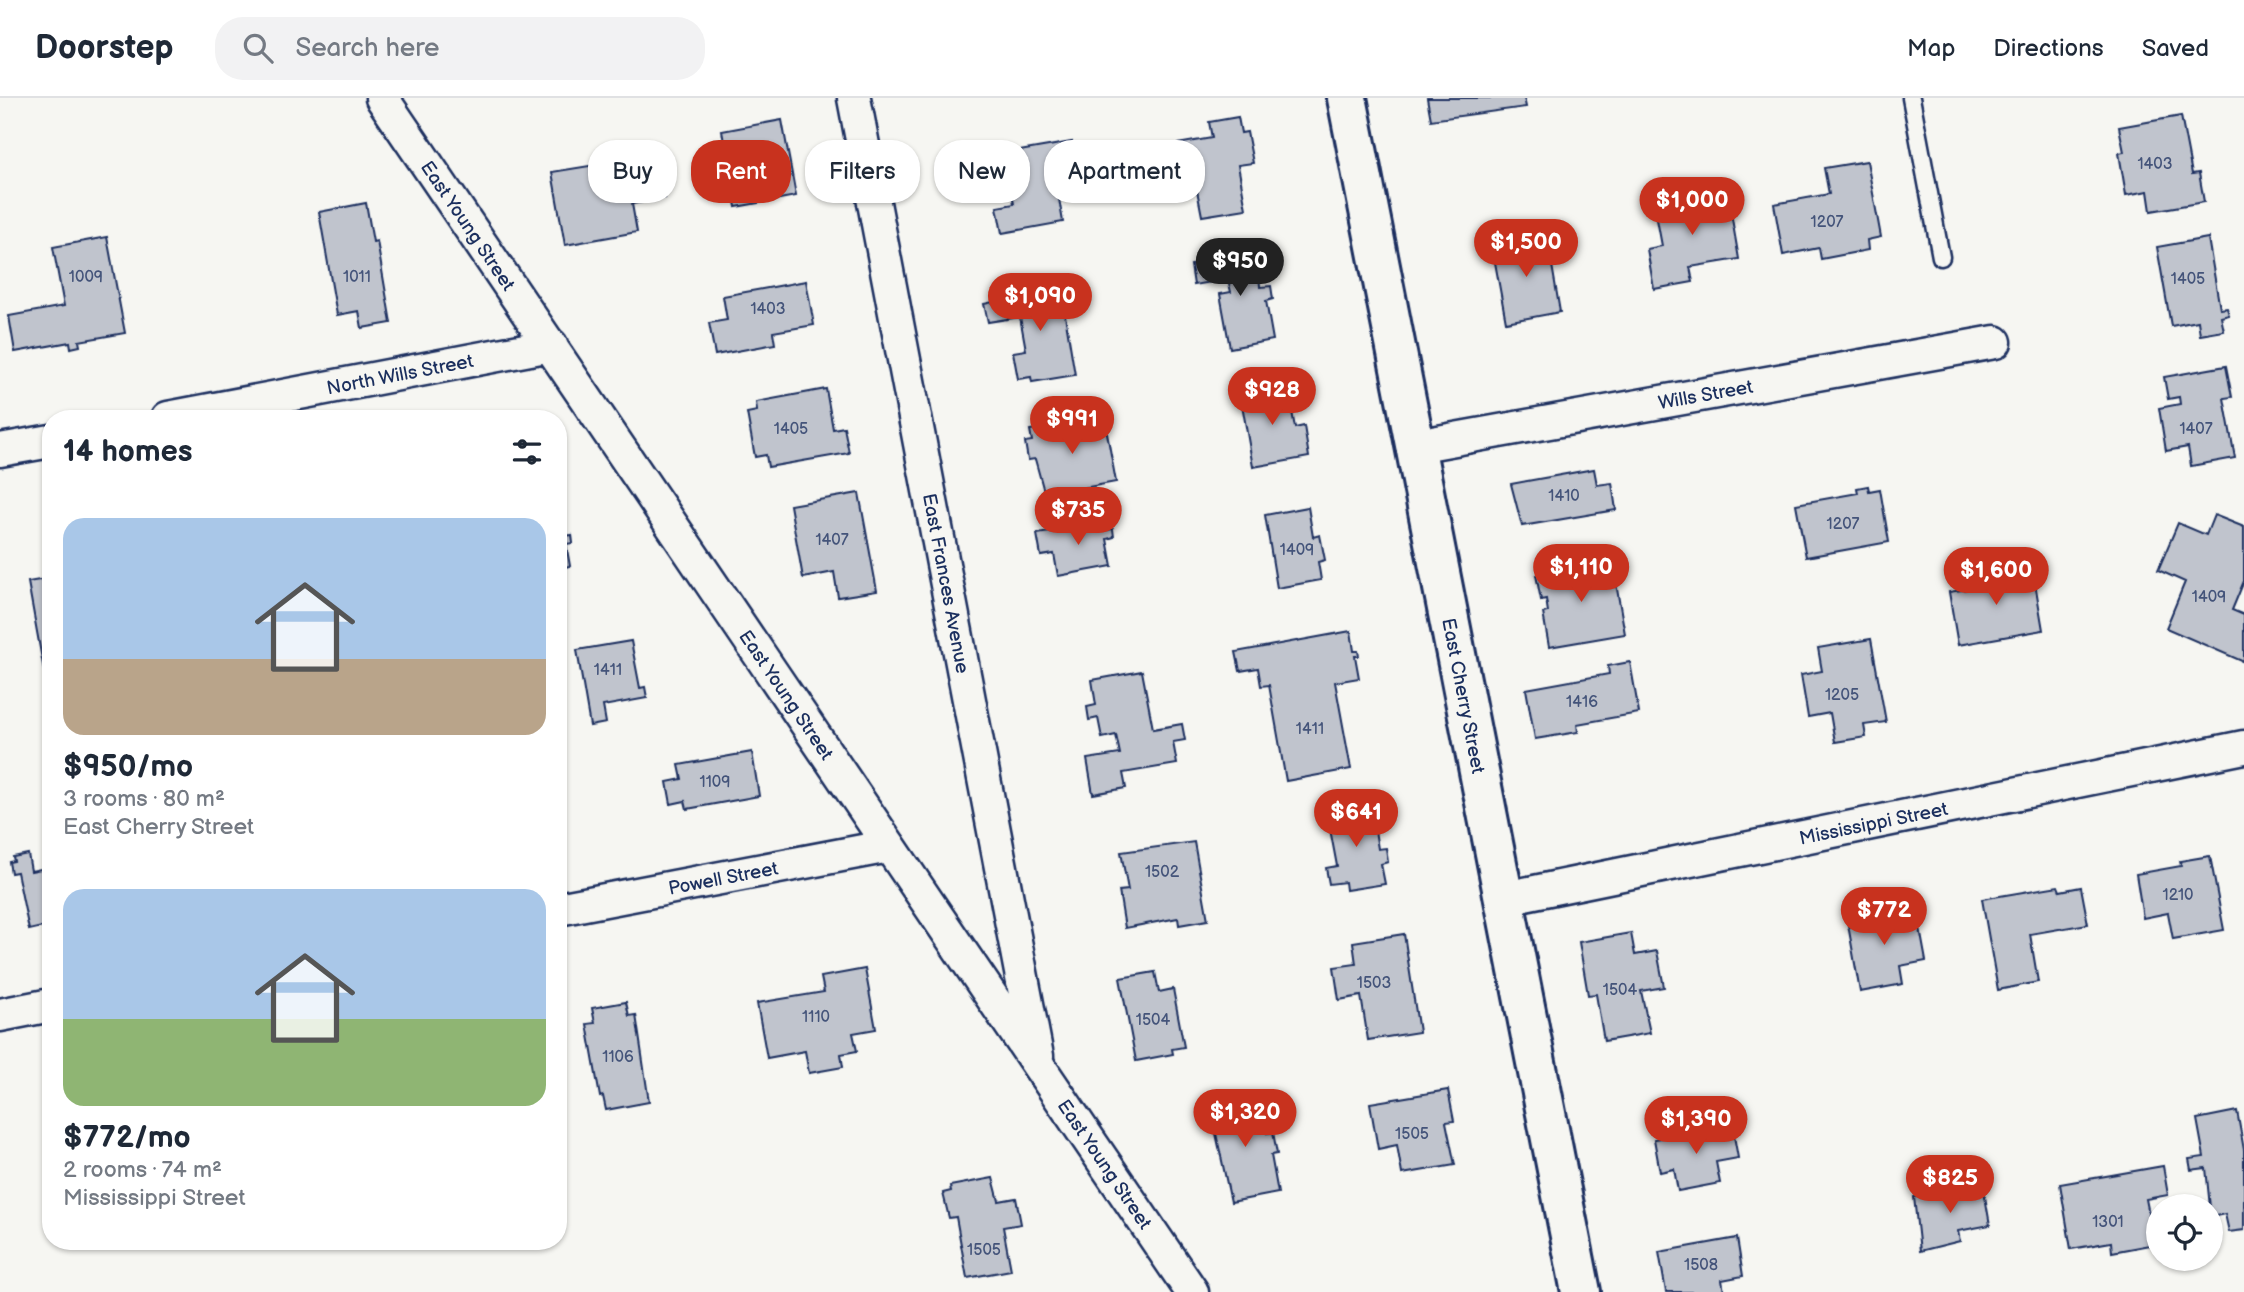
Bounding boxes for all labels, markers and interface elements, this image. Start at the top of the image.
search box [215,17,705,80]
text: Doorstep [35,28,173,68]
icon: search [239,29,277,67]
text: Search here [295,33,439,64]
text: Map [1907,34,1955,63]
text: Directions [1993,34,2104,63]
text: Saved [2142,34,2209,63]
chip: Buy [588,140,677,203]
chip: Rent [691,140,791,203]
chip: Filters [805,140,920,203]
chip: New [934,140,1030,203]
chip: Apartment [1044,140,1205,203]
house number: 1403 [2137,155,2173,174]
street label: East Young Street [415,157,519,296]
pin: $1,000 [1635,178,1749,237]
text: $1,000 [1656,186,1728,214]
house number: 1207 [1811,213,1844,232]
pin: $1,500 [1469,220,1583,279]
text: $1,500 [1490,228,1562,256]
pin: $950 [1199,238,1281,298]
text: $950 [1212,247,1268,275]
house number: 1009 [69,268,103,287]
house number: 1011 [343,268,371,287]
house number: 1405 [2171,270,2205,289]
pin: $1,090 [983,274,1097,333]
text: $1,090 [1004,282,1076,310]
house number: 1403 [750,300,786,319]
street label: North Wills Street [325,350,475,401]
pin: $928 [1231,368,1313,427]
text: $928 [1244,376,1300,404]
street label: Wills Street [1656,376,1755,415]
pin: $991 [1031,396,1113,456]
text: $991 [1046,405,1098,433]
house number: 1405 [774,420,808,439]
house number: 1407 [2179,420,2213,439]
icon: filters [508,433,546,471]
text: 14 homes [63,434,192,470]
house number: 1410 [1548,487,1580,506]
pin: $735 [1037,488,1119,547]
street label: East Frances Avenue [917,492,974,675]
text: $735 [1051,496,1105,524]
house number: 1207 [1827,515,1860,534]
house number: 1407 [815,531,849,550]
house number: 1409 [1280,541,1314,560]
pin: $1,110 [1524,545,1638,604]
pin: $1,600 [1939,547,2053,607]
text: $1,110 [1549,553,1613,581]
text: $1,600 [1960,556,2032,584]
icon: home [242,564,368,690]
house number: 1409 [2192,588,2226,607]
street label: East Cherry Street [1436,616,1489,776]
street label: East Young Street [733,626,838,765]
house number: 1411 [594,661,622,680]
house number: 1205 [1825,686,1859,705]
house number: 1416 [1566,693,1598,712]
house number: 1411 [1296,720,1324,739]
text: $950/mo [63,749,193,785]
house number: 1109 [699,773,731,792]
text: 3 rooms · 80 m² [63,785,225,813]
pin: $641 [1315,790,1397,849]
text: $641 [1330,798,1382,826]
street label: Mississippi Street [1797,798,1950,851]
text: East Cherry Street [63,813,254,841]
street label: Powell Street [667,857,780,901]
house number: 1502 [1145,863,1180,882]
house number: 1210 [2163,886,2194,905]
pin: $772 [1843,888,1925,947]
text: $772 [1857,896,1911,924]
icon: home [242,935,368,1061]
house number: 1503 [1357,974,1391,993]
house number: 1504 [1603,981,1638,1000]
house number: 1110 [802,1008,830,1027]
house number: 1504 [1136,1011,1171,1030]
house number: 1106 [602,1048,634,1067]
pin: $1,320 [1188,1090,1302,1149]
street label: East Young Street [1052,1095,1156,1234]
pin: $1,390 [1639,1096,1753,1156]
text: $1,320 [1209,1098,1281,1126]
text: $1,390 [1660,1105,1732,1133]
text: $772/mo [63,1120,191,1156]
house number: 1505 [1395,1125,1429,1144]
text: 2 rooms · 74 m² [63,1156,222,1184]
pin: $825 [1909,1156,1991,1215]
text: $825 [1922,1164,1978,1192]
text: Mississippi Street [63,1184,246,1212]
map controls [2146,1194,2223,1271]
button: locate [2146,1194,2223,1271]
house number: 1301 [2092,1213,2124,1232]
house number: 1505 [967,1241,1001,1260]
house number: 1508 [1684,1256,1718,1275]

